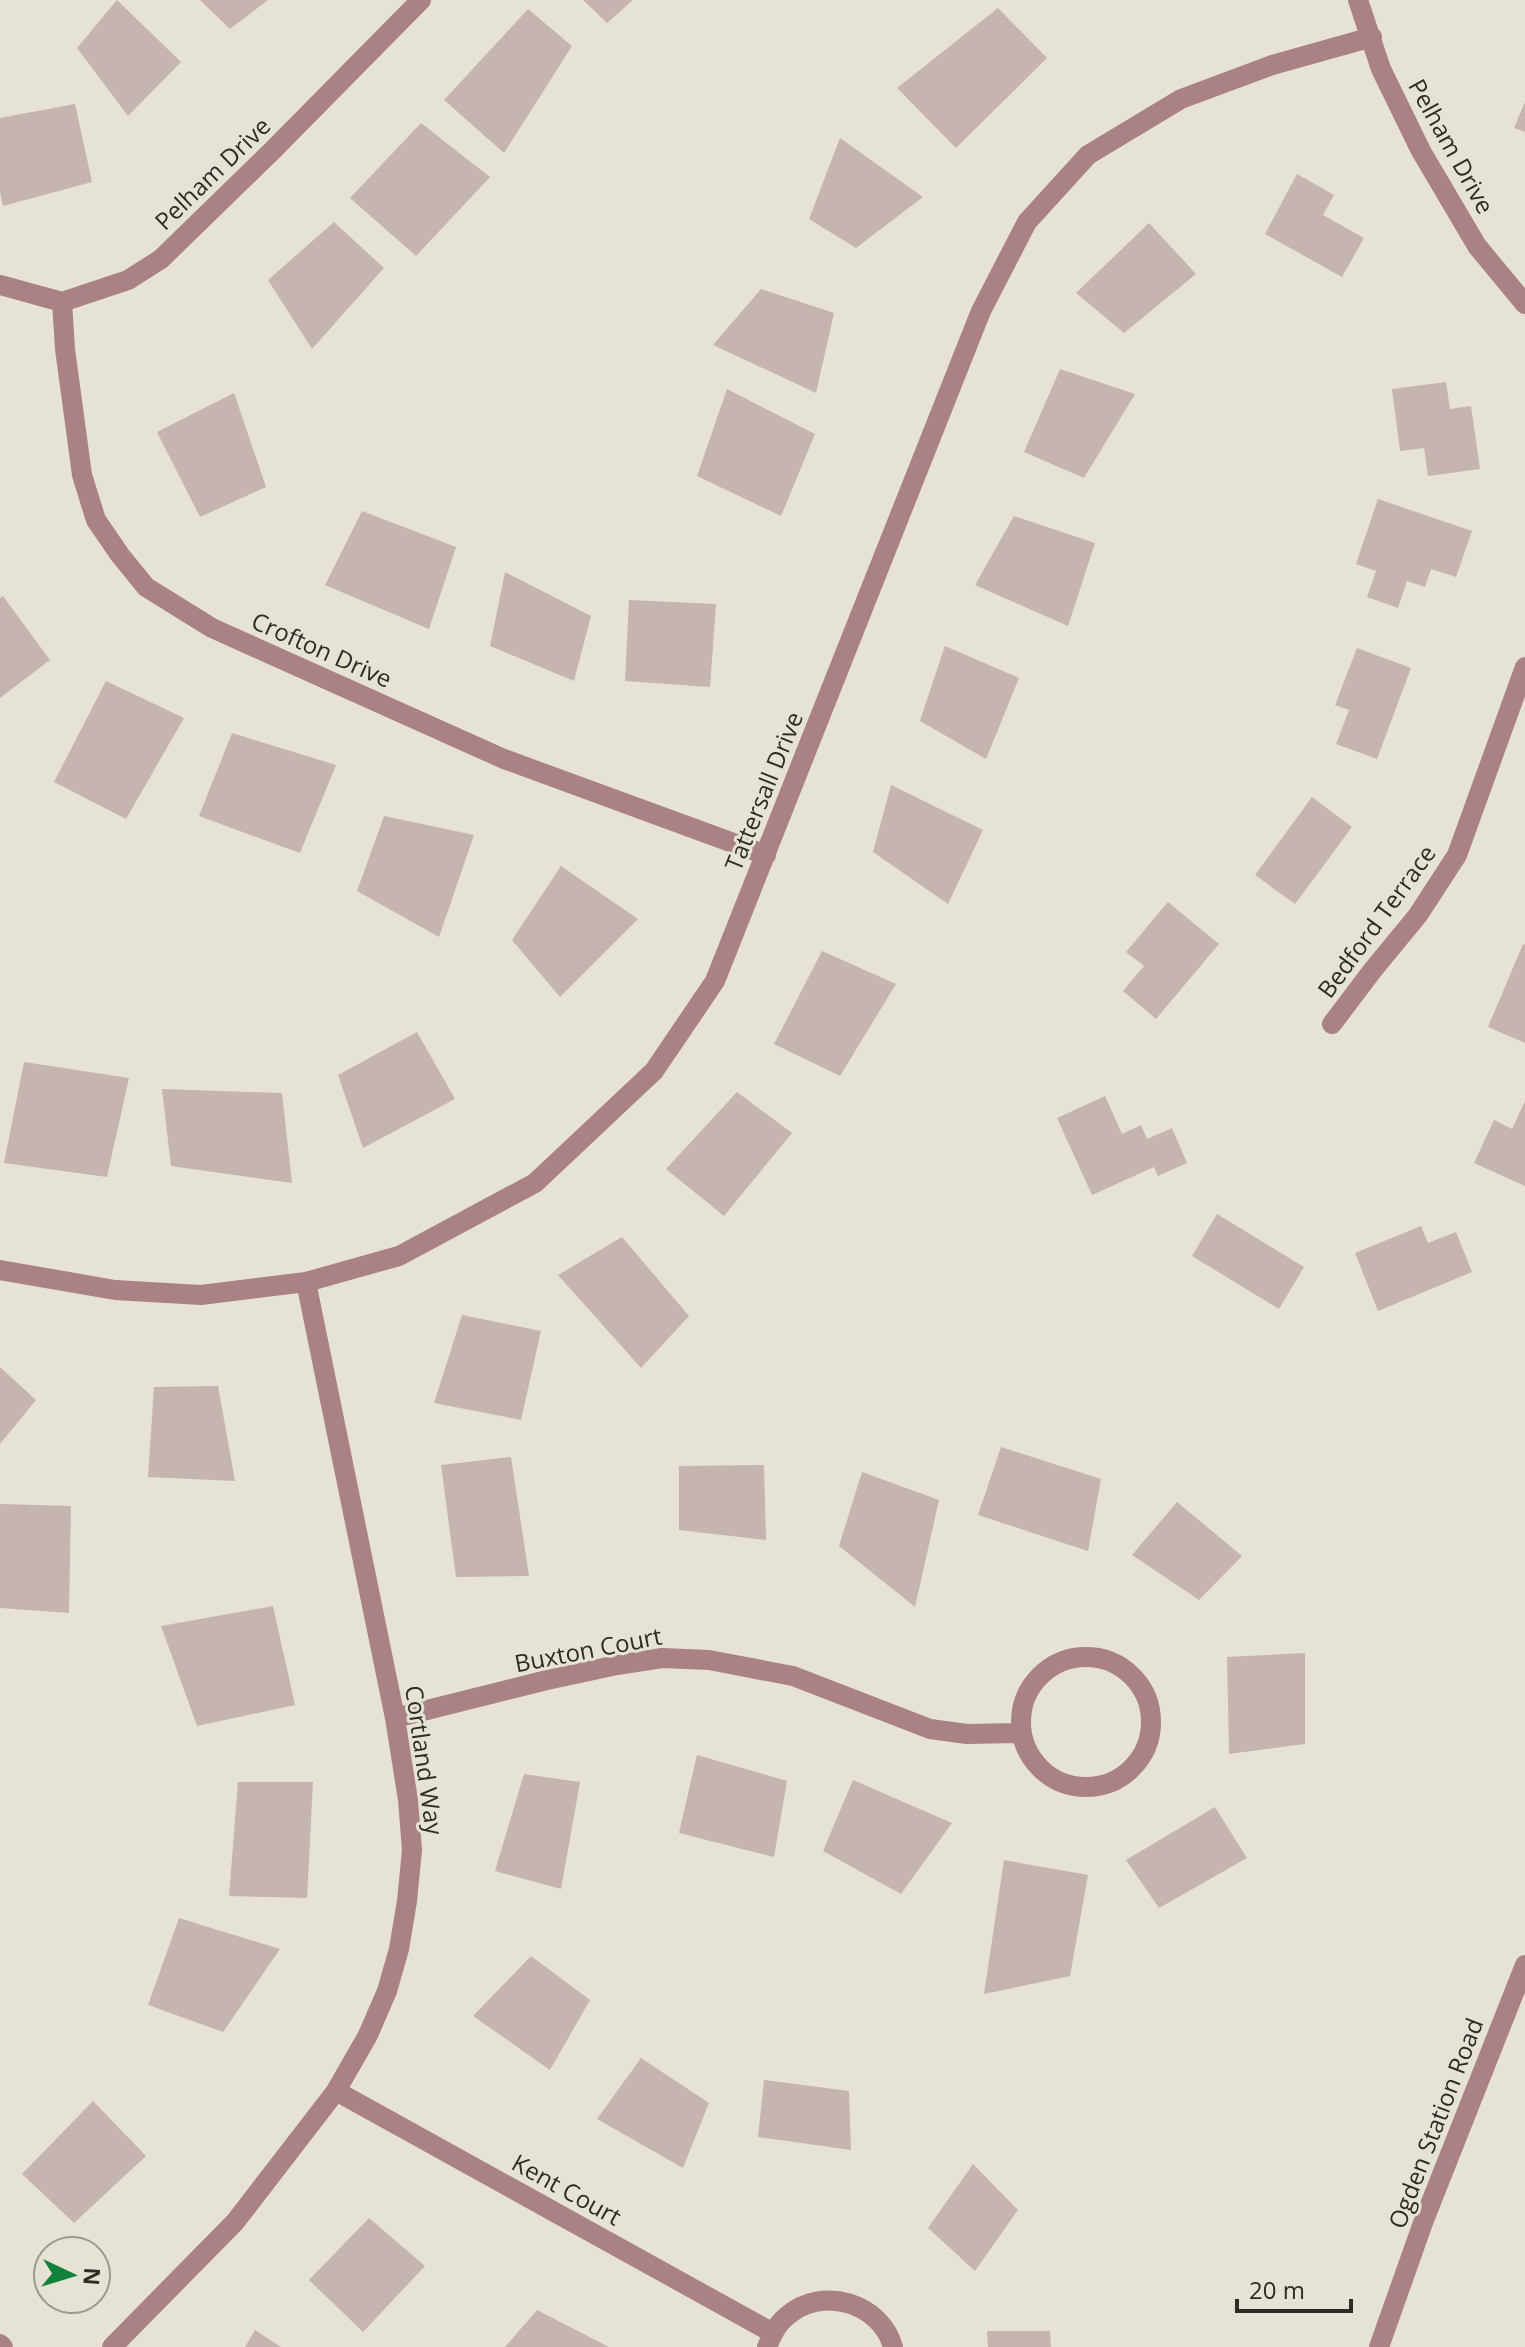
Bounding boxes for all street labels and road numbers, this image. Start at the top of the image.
street label: Pelham Drive [1401,73,1503,219]
street label: Pelham Drive [147,109,277,237]
street label: Crofton Drive [247,603,397,695]
street label: Tattersall Drive [716,707,810,875]
street label: Bedford Terrace [1309,838,1443,1004]
street label: Buxton Court [512,1619,664,1679]
street label: Cortland Way [398,1683,452,1838]
street label: Ogden Station Road [1380,2013,1490,2233]
street label: Kent Court [506,2145,628,2233]

